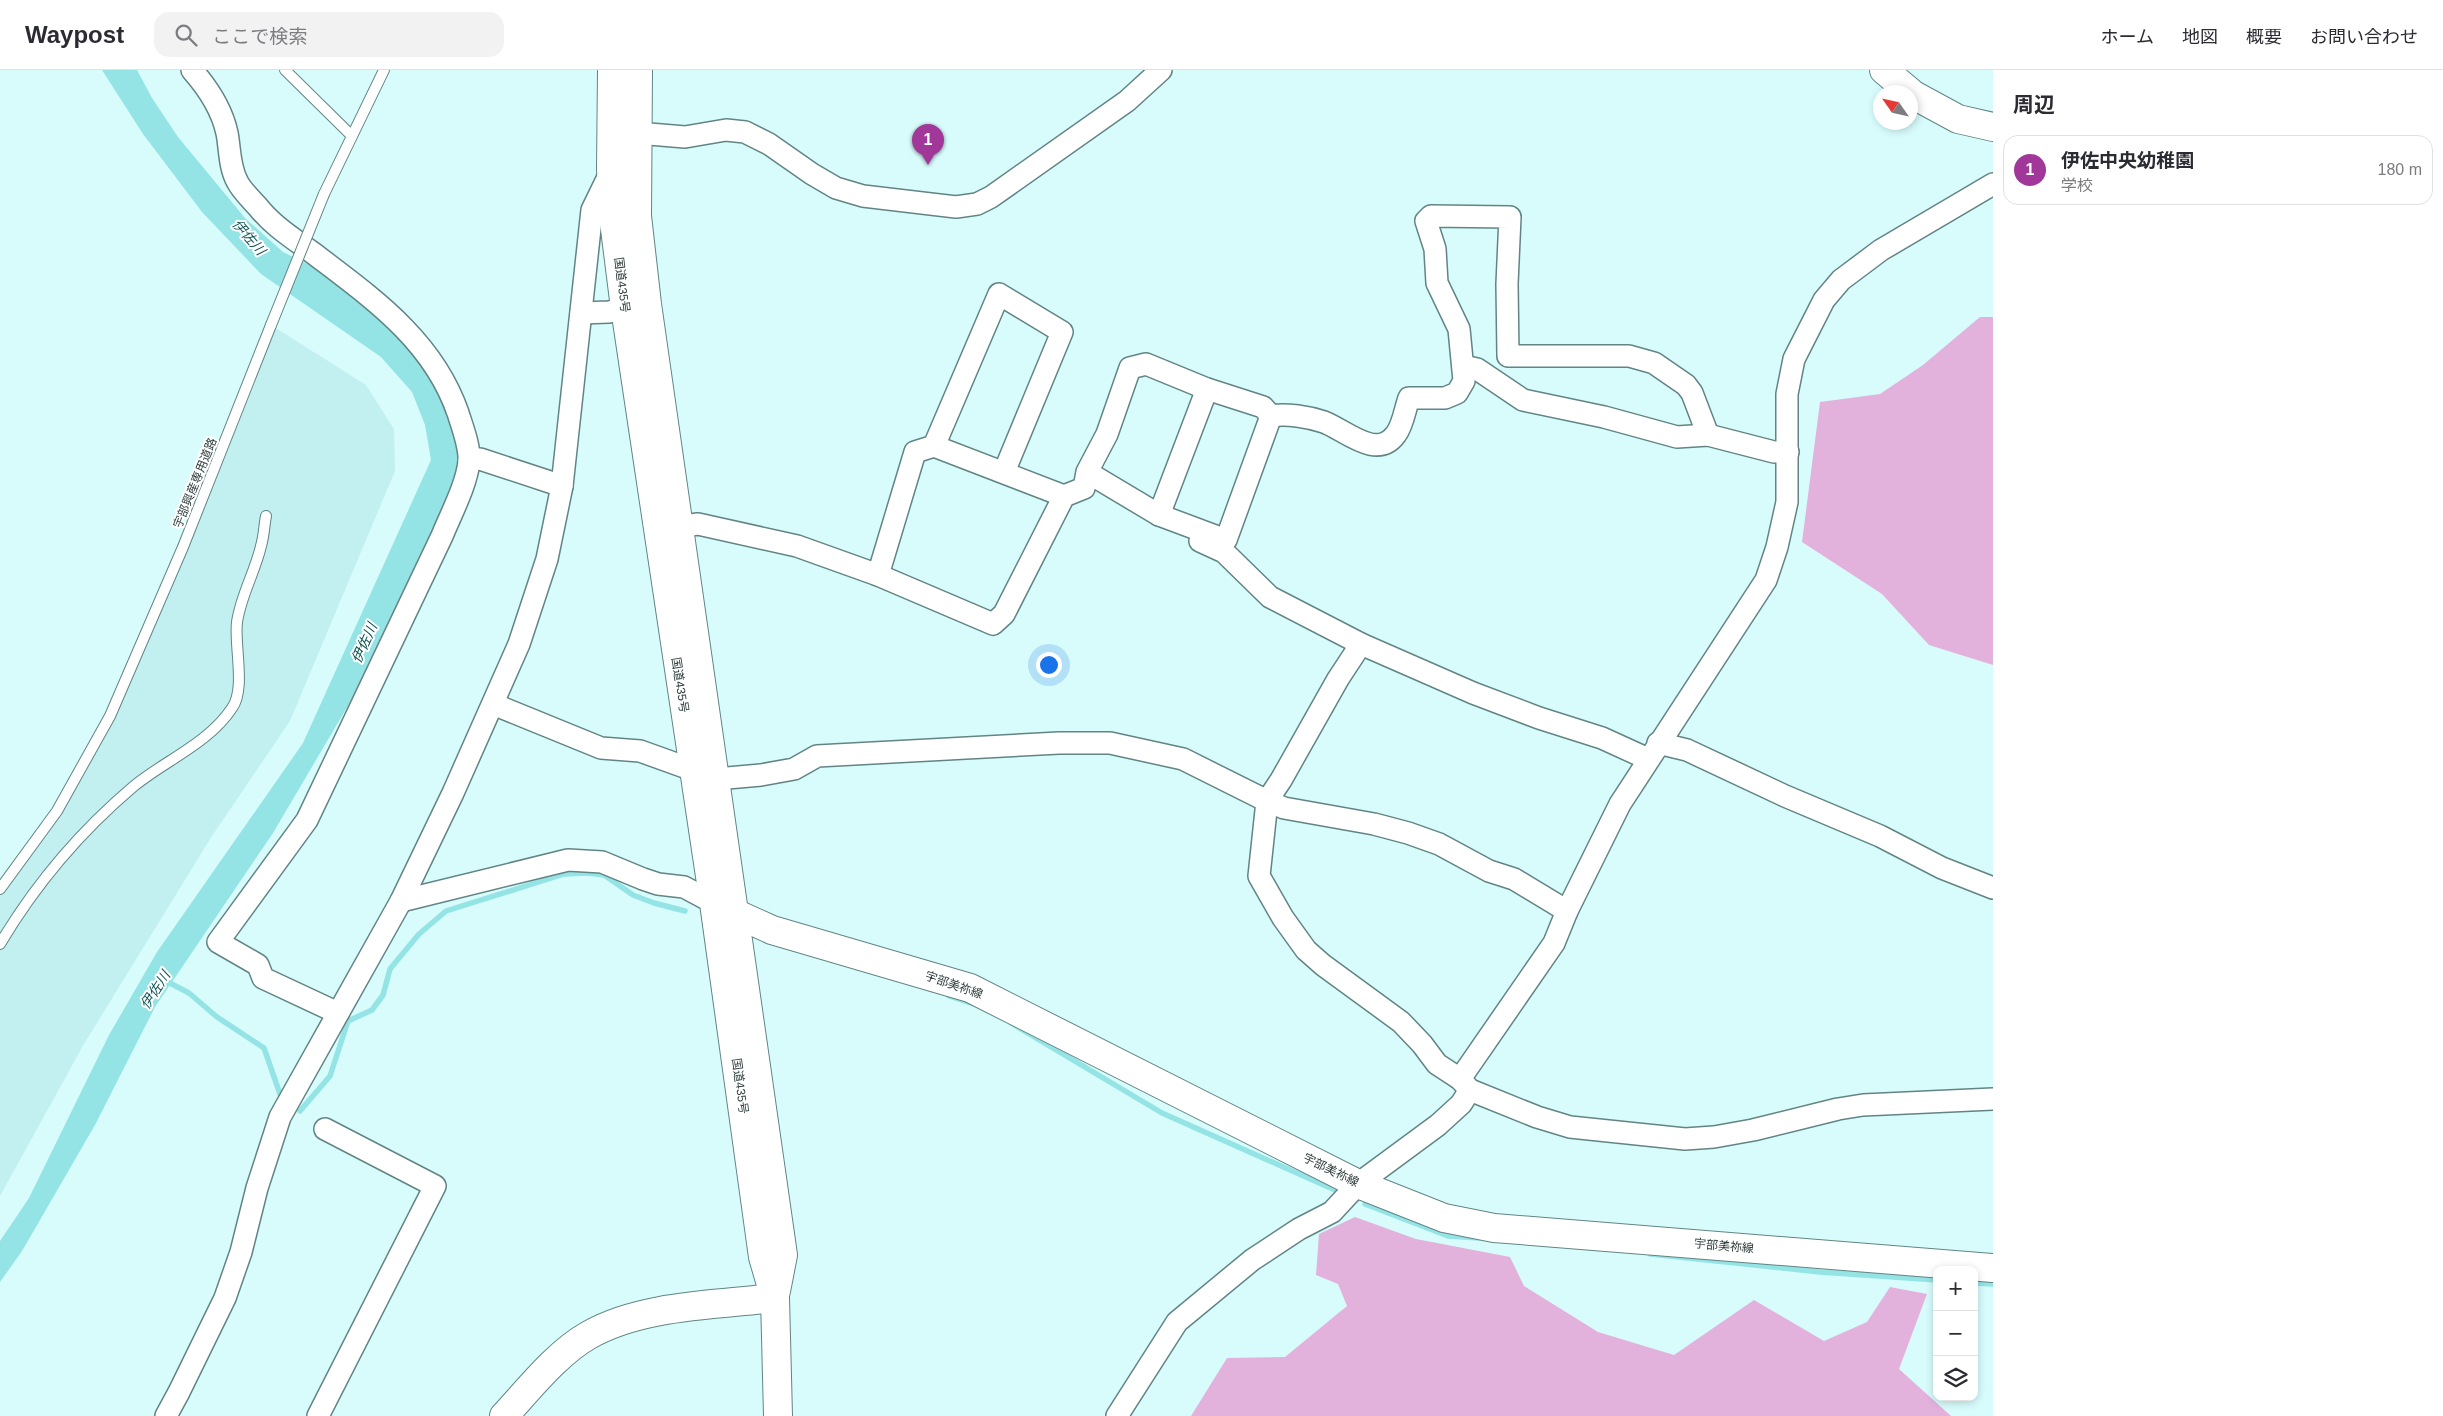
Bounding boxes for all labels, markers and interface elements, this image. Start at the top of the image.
search box [154,12,504,57]
text: Waypost [25,21,124,48]
icon: search [172,21,200,49]
text: ここで検索 [212,26,307,47]
text: ホーム [2101,27,2154,47]
text: 地図 [2182,27,2218,47]
text: 概要 [2246,27,2282,47]
text: お問い合わせ [2310,27,2418,47]
north arrow [1873,85,1918,130]
text: 周辺 [2013,93,2055,116]
pin: 1 [912,124,944,165]
text: 伊佐中央幼稚園 [2061,150,2194,171]
text: 1 [2026,161,2034,178]
text: 180 m [2378,161,2422,178]
text: 学校 [2061,177,2093,194]
water label: 伊佐川 [229,216,270,260]
street label: 国道435号 [612,256,632,314]
street label: 宇部興産専用道路 [171,436,219,530]
water label: 伊佐川 [348,619,381,665]
your location [1036,652,1062,678]
street label: 国道435号 [669,656,691,714]
water label: 伊佐川 [137,966,174,1012]
street label: 宇部美祢線 [923,969,985,1001]
street label: 国道435号 [729,1057,751,1115]
street label: 宇部美祢線 [1301,1151,1361,1189]
street label: 宇部美祢線 [1693,1236,1755,1256]
map controls [1933,1266,1978,1401]
button: + [1933,1266,1978,1311]
button: − [1933,1311,1978,1356]
button: layers [1933,1356,1978,1401]

